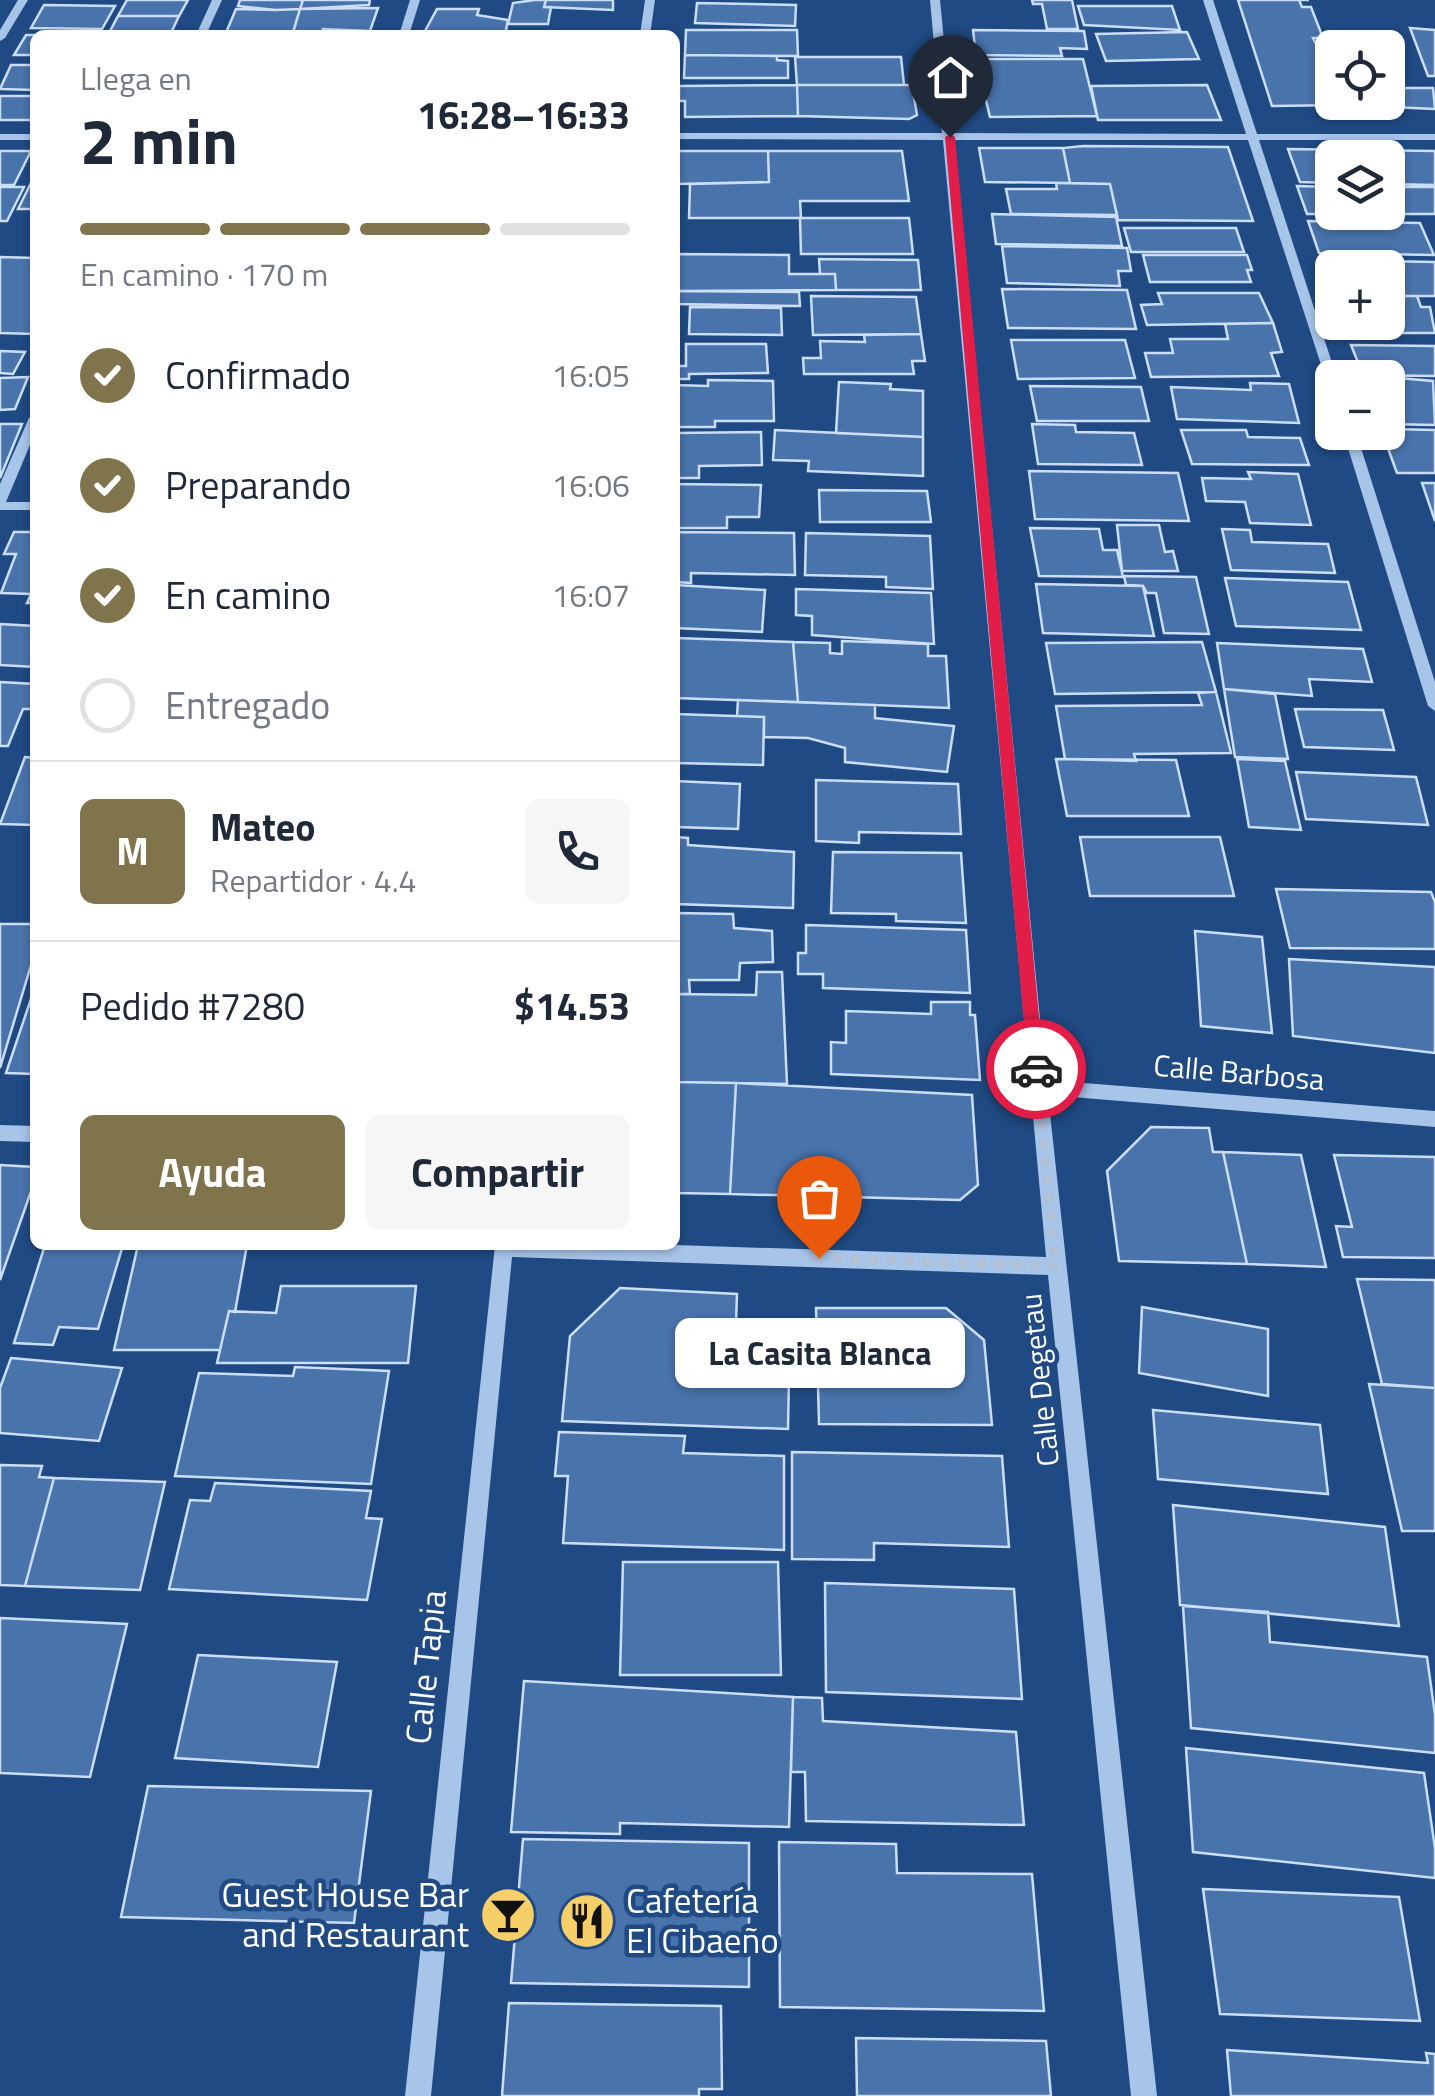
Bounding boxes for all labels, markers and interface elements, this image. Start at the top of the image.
map controls [1315,30,1405,450]
button: locate [1315,30,1405,120]
pin [908,35,993,138]
icon: home [923,50,978,105]
text: Llega en [80,54,192,102]
text: 16:28–16:33 [417,86,630,144]
text: 2 min [80,90,238,189]
button: layers [1315,140,1405,230]
text: En camino · 170 m [80,250,328,298]
button: + [1315,250,1405,340]
text: Confirmado [165,346,351,404]
icon: check [80,348,135,403]
text: 16:05 [551,351,630,399]
button: − [1315,360,1405,450]
text: Preparando [165,456,351,514]
icon: check [80,458,135,513]
text: 16:06 [551,461,630,509]
text: En camino [165,566,331,624]
icon: check [80,568,135,623]
text: 16:07 [551,571,630,619]
text: Entregado [165,676,330,734]
text: Mateo [210,798,315,856]
button: phone [525,799,630,904]
text: M [116,822,149,880]
text: Repartidor · 4.4 [210,856,416,904]
text: Pedido #7280 [80,977,305,1035]
text: $14.53 [514,977,630,1035]
courier [986,1019,1086,1119]
icon: car [1009,1042,1064,1097]
street label: Calle Barbosa [1152,1042,1326,1102]
button: Ayuda [80,1115,345,1230]
button: Compartir [365,1115,630,1230]
pin [777,1156,862,1259]
icon: bag [792,1171,847,1226]
street label: Calle Degetau [1007,1291,1071,1469]
callout: La Casita Blanca [674,1318,964,1388]
text: La Casita Blanca [708,1329,932,1377]
street label: Calle Tapia [390,1587,460,1747]
place label: Guest House Bar and Restaurant [222,1867,469,1961]
place label: Cafetería El Cibaeño [626,1873,779,1967]
bar icon: Guest House Bar and Restaurant [478,1885,538,1945]
restaurant icon: Cafetería El Cibaeño [557,1891,617,1951]

